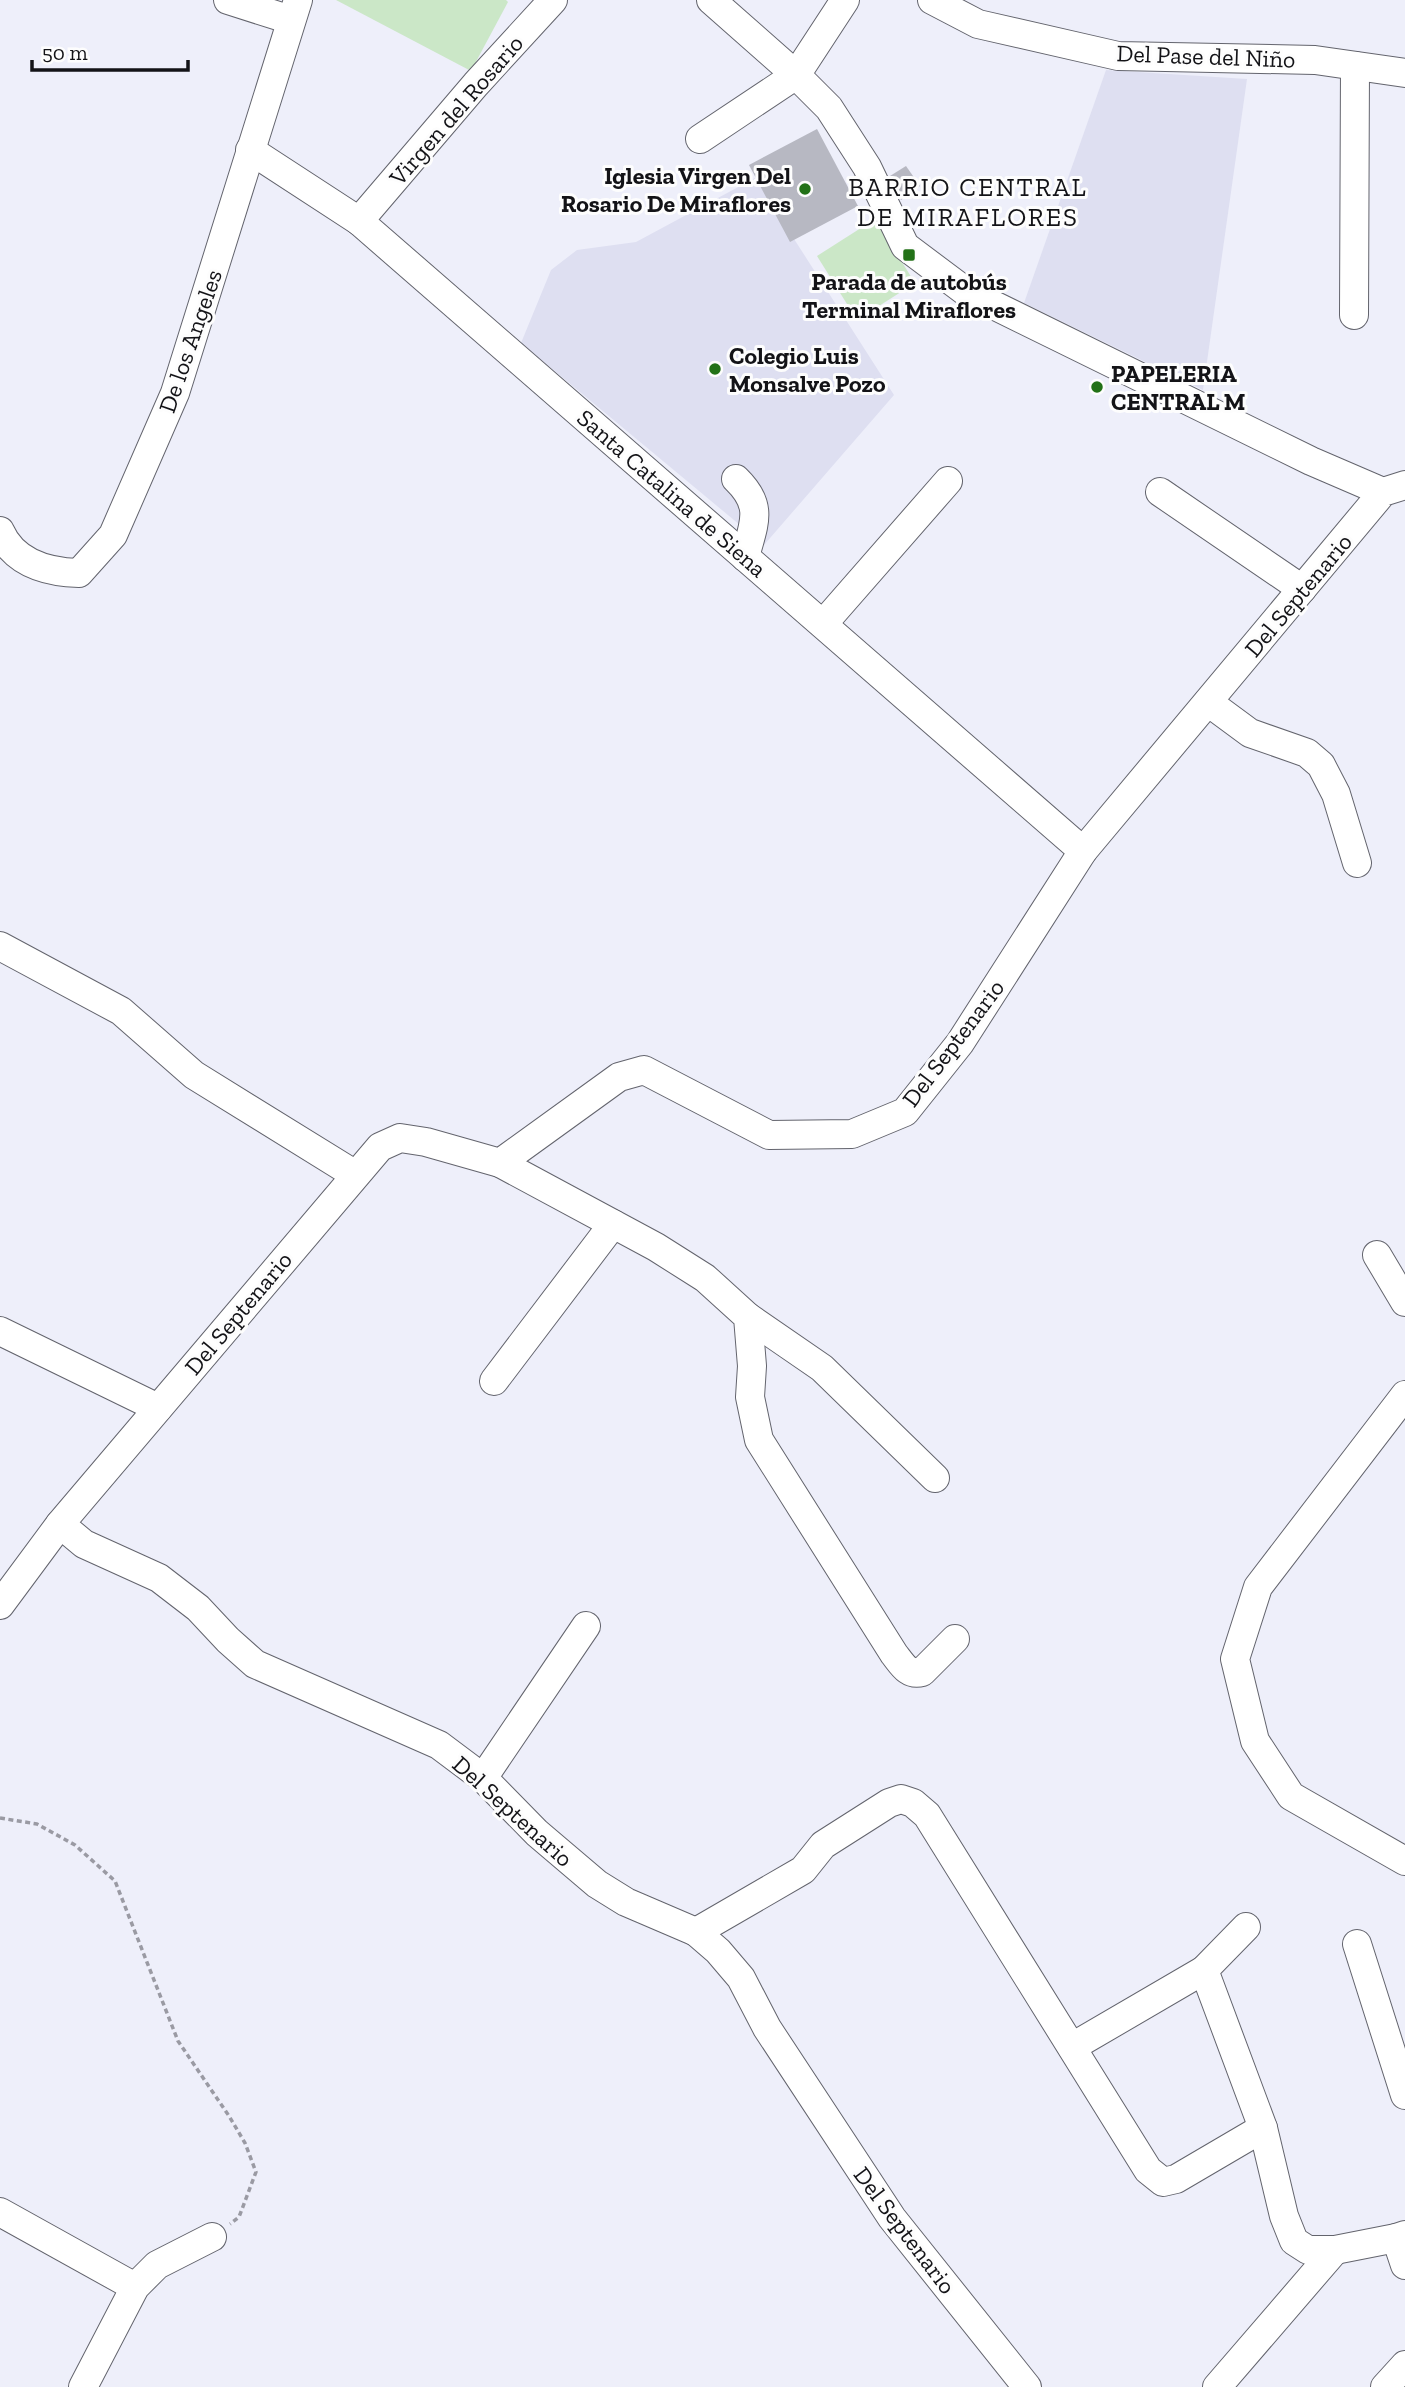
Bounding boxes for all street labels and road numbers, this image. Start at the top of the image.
street label: Virgen del Rosario [382,29,529,192]
street label: Del Pase del Niño [1116,38,1296,74]
street label: De los Angeles [152,266,228,416]
street label: Santa Catalina de Siena [571,403,773,583]
street label: Del Septenario [1238,527,1358,663]
street label: Del Septenario [896,974,1010,1112]
street label: Del Septenario [178,1245,298,1381]
street label: Del Septenario [447,1749,579,1873]
street label: Del Septenario [848,2161,962,2299]

